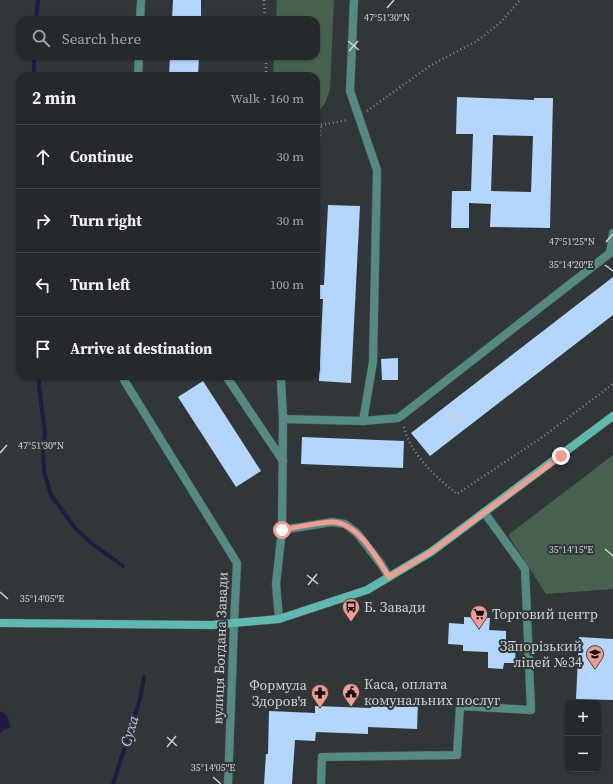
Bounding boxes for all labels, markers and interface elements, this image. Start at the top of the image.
text: 47°51'30"N [364,11,410,24]
search box [16,16,320,60]
icon: search [30,27,52,49]
text: Search here [62,28,141,49]
text: 2 min [32,86,76,110]
text: Walk · 160 m [231,90,304,107]
icon: ahead [32,146,54,168]
text: Continue [70,146,133,167]
text: 30 m [276,148,304,165]
icon: right [32,210,54,232]
text: Turn right [70,210,142,231]
text: 30 m [276,212,304,229]
text: 47°51'25"N [549,235,595,248]
text: 35°14'20"E [549,258,593,271]
icon: left [32,274,54,296]
text: Turn left [70,274,130,295]
text: 100 m [270,276,304,293]
icon: arrive [32,338,54,360]
text: Arrive at destination [70,338,212,359]
text: 47°51'30"N [18,439,64,452]
route end [552,447,570,465]
route start [273,521,291,539]
text: 35°14'15"E [549,543,593,556]
street label: вулиця Богдана Завади [207,571,233,725]
text: 35°14'05"E [20,592,64,605]
bus stop icon: Б. Завади [341,597,361,622]
place label: Б. Завади [364,597,426,617]
supermarket icon: Торговий центр [469,604,489,629]
place label: Торговий центр [492,604,598,624]
place label: Запорізький ліцей №34 [500,636,582,672]
school or university icon: Запорізький ліцей №34 [585,644,605,669]
place label: Каса, оплата комунальних послуг [364,674,500,710]
place label: Формула Здоров'я [249,675,308,711]
public building icon: Каса, оплата комунальних послуг [341,682,361,707]
pharmacy icon: Формула Здоров'я [310,683,330,708]
map controls [565,700,601,772]
button: + [565,700,601,736]
water label: Суха [115,713,143,749]
button: − [565,736,601,772]
text: 35°14'05"E [191,761,235,774]

